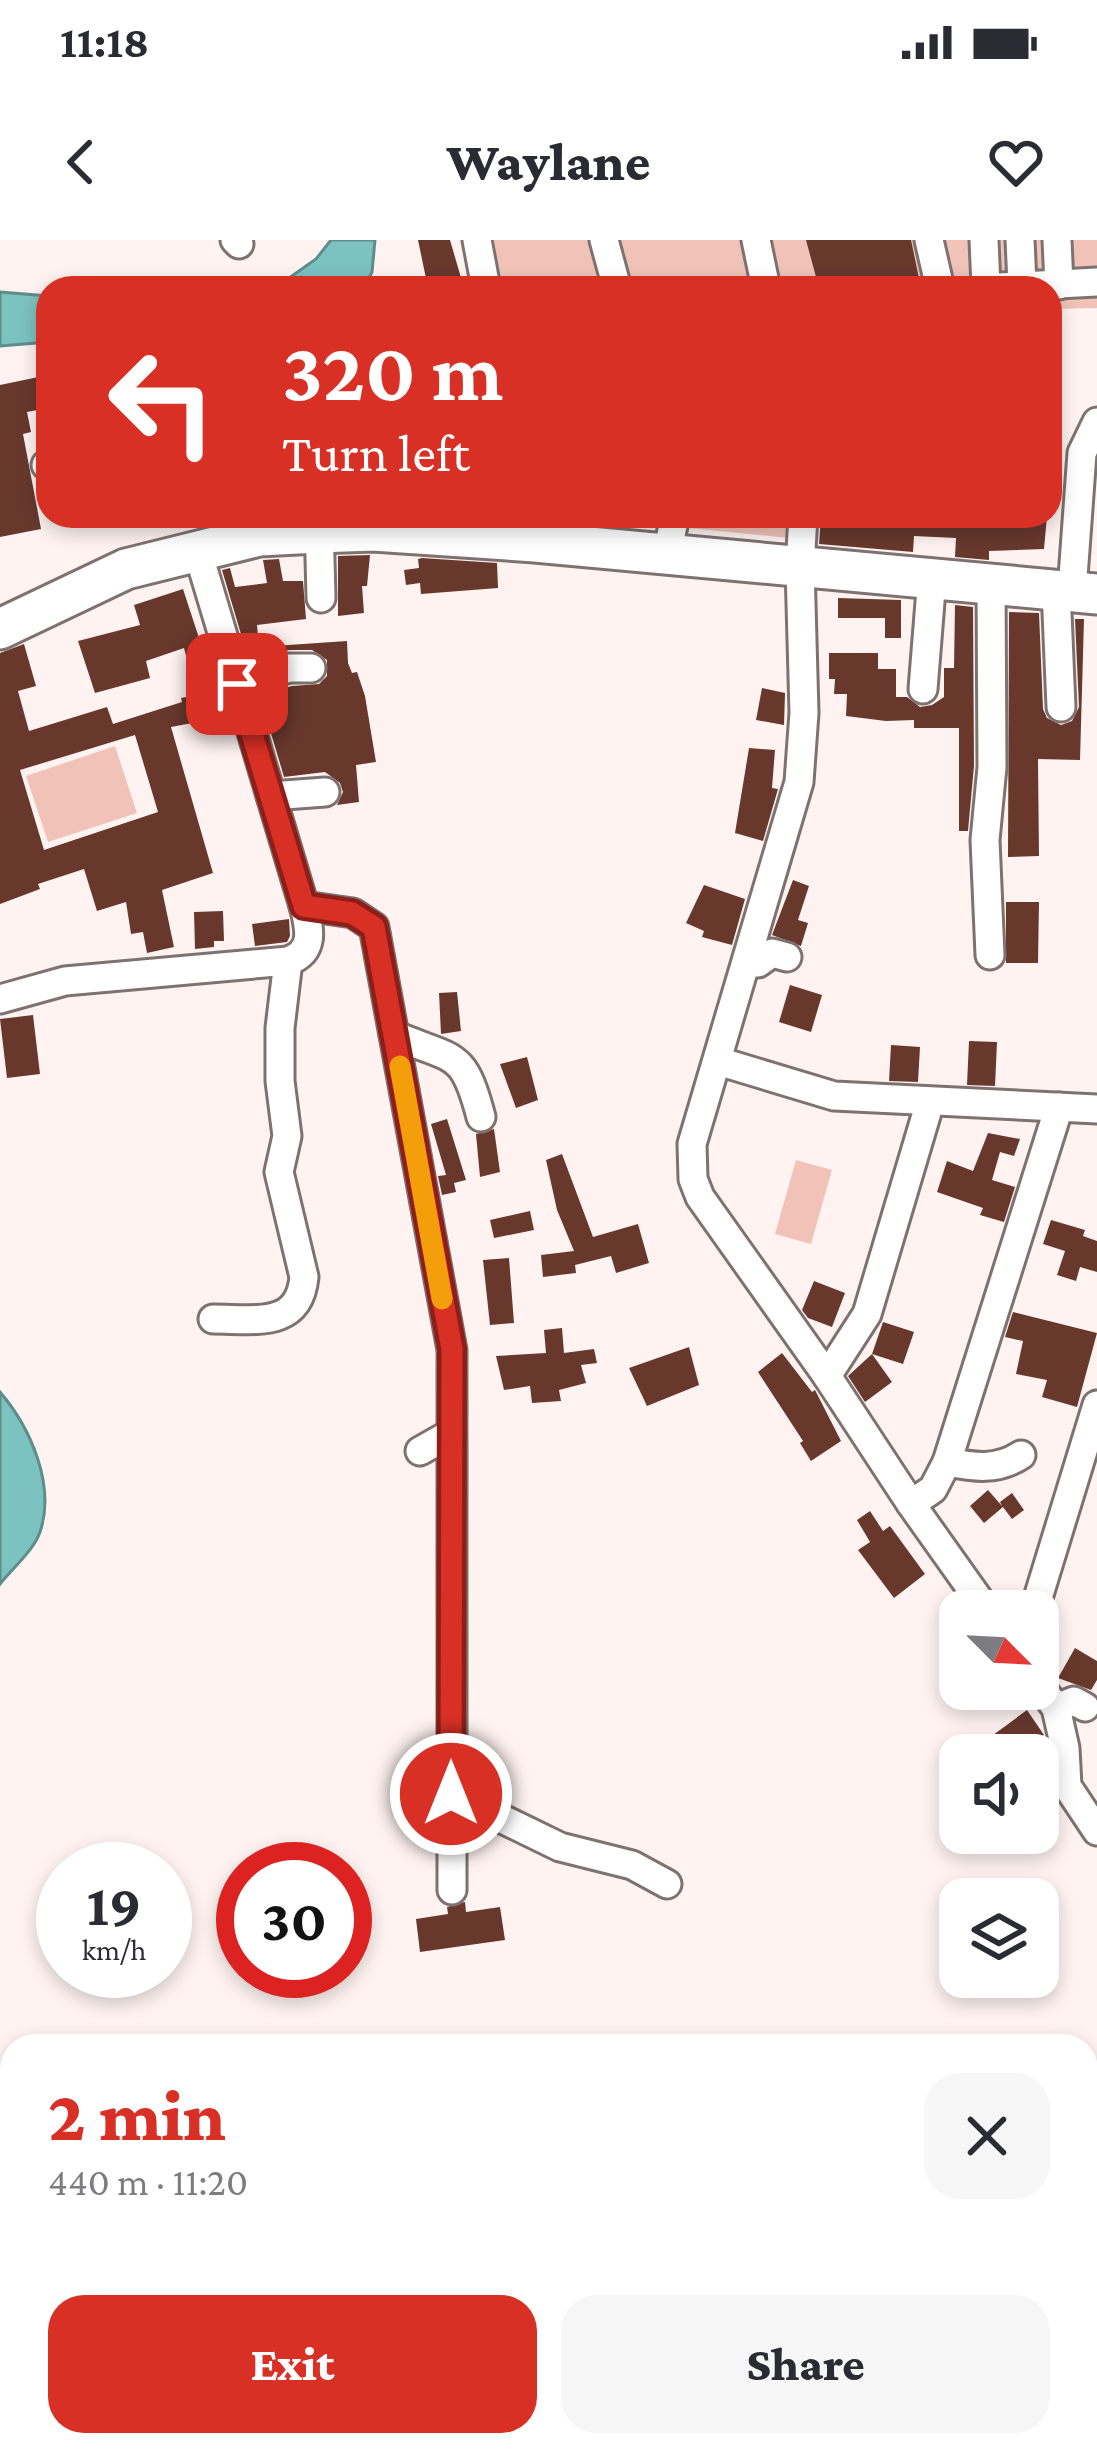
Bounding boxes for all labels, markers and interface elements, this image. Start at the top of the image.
text: 11:18 [60,17,149,67]
icon: back [48,129,114,195]
icon: heart [983,129,1049,195]
text: Waylane [447,132,650,192]
icon: left [84,324,240,480]
text: 320 m [282,325,503,418]
text: Turn left [282,423,470,483]
pin [186,633,288,735]
icon: arrive [204,651,270,717]
north arrow [939,1590,1059,1710]
map controls [939,1590,1059,1998]
position arrow [388,1731,514,1857]
button: sound [939,1734,1059,1854]
speed limit sign: 30 [216,1842,372,1998]
text: 19 [86,1871,142,1938]
button: layers [939,1878,1059,1998]
text: km/h [82,1933,146,1966]
button: close [924,2073,1050,2199]
text: 2 min [48,2075,226,2155]
text: 440 m · 11:20 [48,2160,248,2203]
button: Exit [48,2295,537,2433]
button: Share [561,2295,1050,2433]

